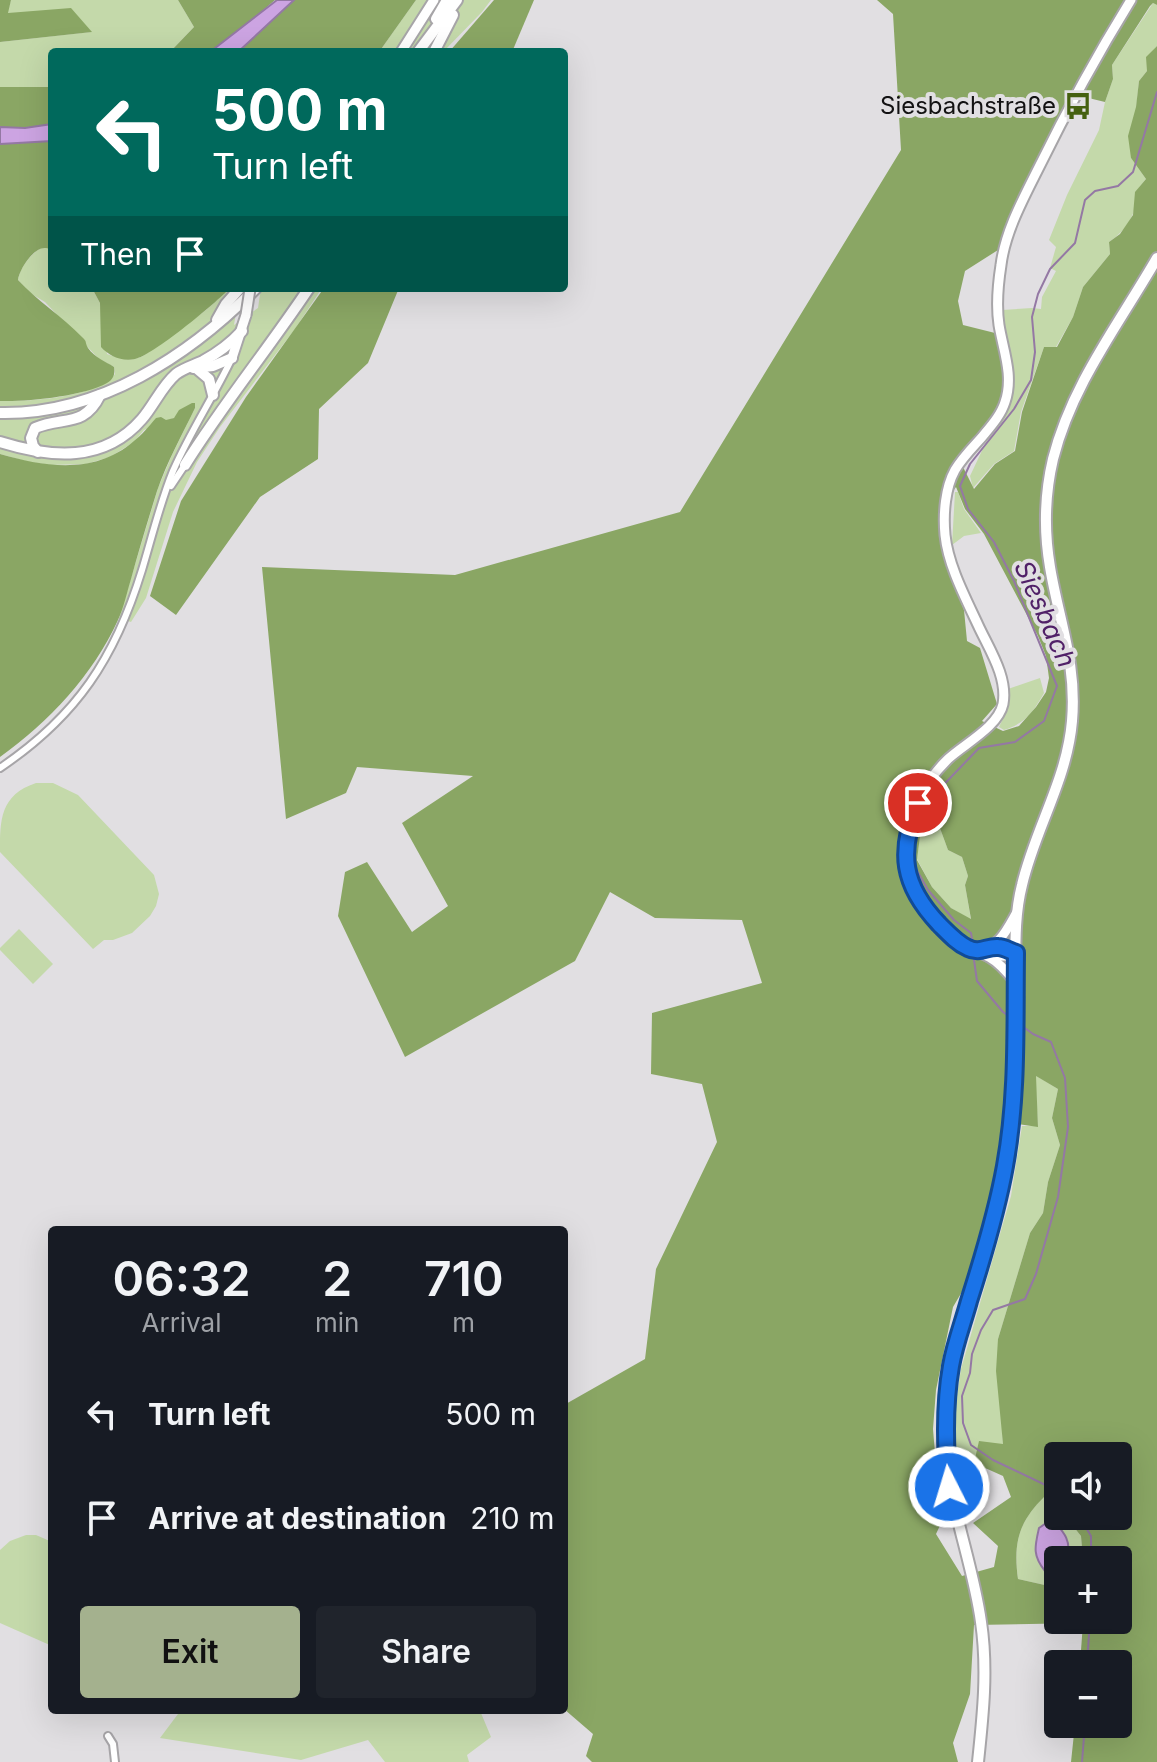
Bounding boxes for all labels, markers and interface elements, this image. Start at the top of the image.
text: 500 m [212,76,388,144]
icon: left [80,80,184,184]
place label: Siesbachstraße [880,91,1056,120]
bus stop icon: Siesbachstraße [1063,91,1093,121]
text: Turn left [212,144,353,188]
icon: arrive [168,232,212,276]
text: Then [80,236,152,272]
water label: Siesbach [1008,556,1083,672]
pin [884,769,952,837]
icon: arrive [896,781,940,825]
text: 06:32 [112,1249,251,1308]
text: 2 [322,1249,352,1308]
text: 710 [424,1249,504,1308]
text: Arrival [142,1307,222,1338]
text: min [315,1307,359,1338]
text: m [452,1307,475,1338]
icon: left [80,1392,124,1436]
text: Turn left [148,1396,270,1432]
text: 500 m [445,1396,536,1432]
map controls [1044,1442,1132,1738]
button: sound [1044,1442,1132,1530]
position arrow [907,1445,991,1529]
icon: arrive [80,1496,124,1540]
text: Arrive at destination [148,1500,446,1536]
text: 210 m [470,1500,554,1536]
button: + [1044,1546,1132,1634]
button: Exit [80,1606,300,1698]
button: Share [316,1606,536,1698]
button: − [1044,1650,1132,1738]

